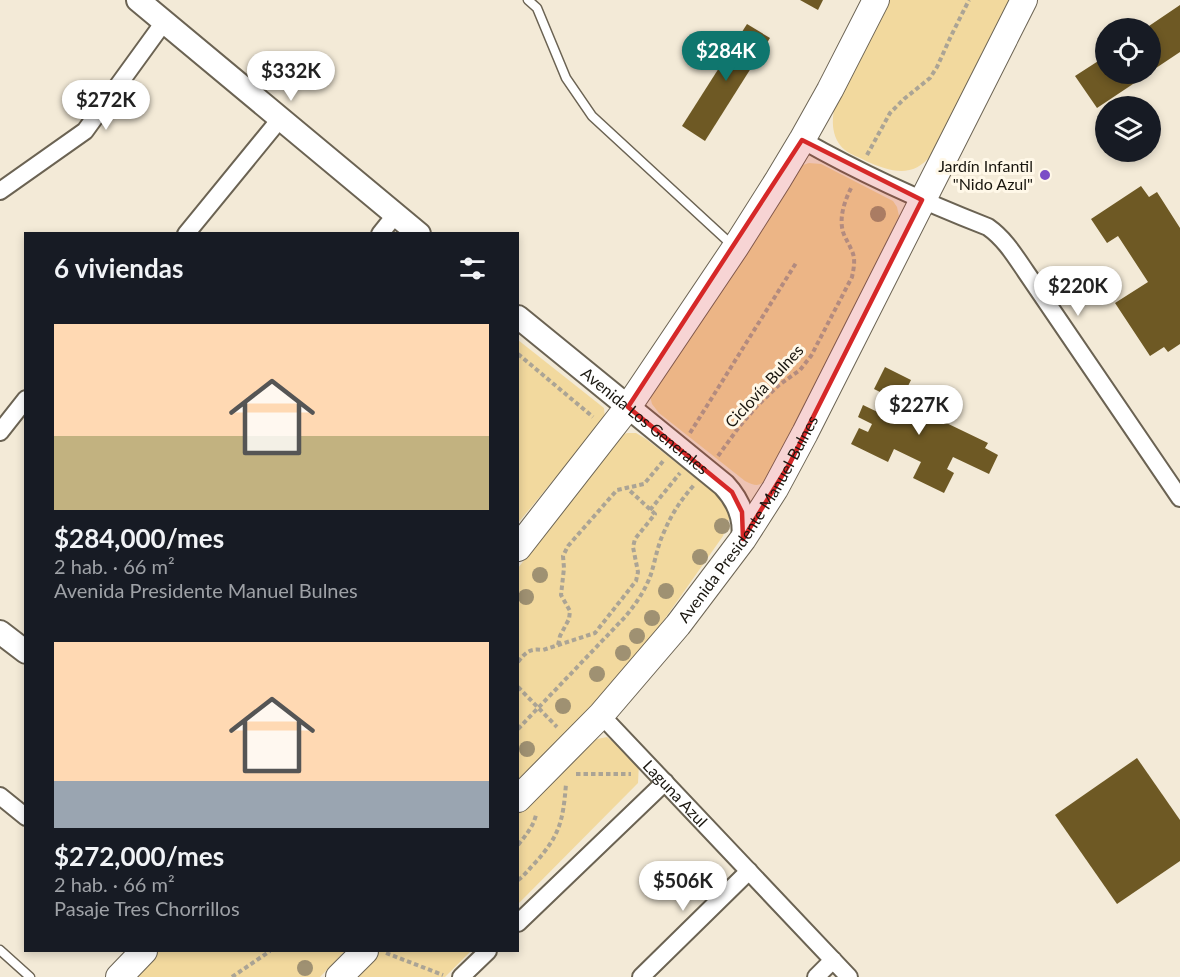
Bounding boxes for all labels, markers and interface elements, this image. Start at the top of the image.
map controls [1095,18,1161,162]
button: locate [1095,18,1161,84]
pin: $284K [684,31,768,82]
text: $284K [696,38,756,62]
pin: $332K [249,51,333,102]
text: $332K [261,58,321,82]
pin: $272K [64,80,148,131]
text: $272K [76,87,136,111]
button: layers [1095,96,1161,162]
place label: Jardín Infantil "Nido Azul" [938,156,1033,193]
marker: Jardín Infantil "Nido Azul" [1038,168,1052,182]
text: 6 viviendas [54,252,183,284]
icon: filters [456,252,489,285]
pin: $220K [1036,266,1120,317]
text: $220K [1048,273,1108,297]
street label: Ciclovía Bulnes [720,340,807,431]
icon: home [218,363,326,471]
street label: Avenida Los Generales [578,363,713,478]
pin: $227K [877,385,961,436]
text: $227K [889,392,949,416]
street label: Avenida Presidente Manuel Bulnes [674,412,821,626]
text: $284,000/mes [54,522,224,554]
text: 2 hab. · 66 m² [54,554,175,578]
text: Avenida Presidente Manuel Bulnes [54,578,358,602]
icon: home [218,681,326,789]
street label: Laguna Azul [640,756,712,830]
text: $272,000/mes [54,840,224,872]
pin: $506K [641,861,725,912]
text: $506K [653,868,713,892]
text: 2 hab. · 66 m² [54,872,175,896]
text: Pasaje Tres Chorrillos [54,896,240,920]

